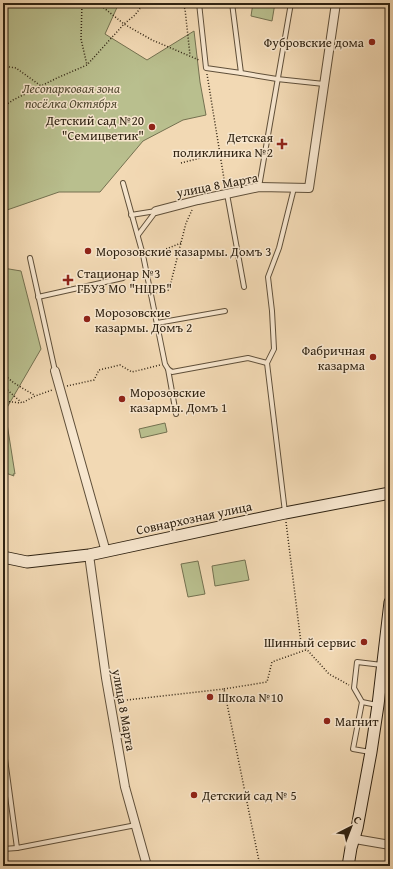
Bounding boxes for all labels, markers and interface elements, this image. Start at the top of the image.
place label: Фубровские дома [264,33,365,52]
marker: Фубровские дома [367,37,377,47]
park label: Лесопарковая зона посёлка Октября [22,79,120,113]
place label: Детский сад №20 "Семицветик" [45,111,144,145]
marker: Детский сад №20 "Семицветик" [147,122,157,132]
place label: Детская поликлиника №2 [173,128,273,162]
marker: Детская поликлиника №2 [276,138,288,150]
street label: улица 8 Марта [173,168,260,202]
place label: Морозовские казармы. Домъ 3 [96,242,272,261]
marker: Морозовские казармы. Домъ 3 [83,246,93,256]
place label: Стационар №3 ГБУЗ МО "НЦРБ" [77,264,172,298]
marker: Стационар №3 ГБУЗ МО "НЦРБ" [62,274,74,286]
place label: Морозовские казармы. Домъ 2 [95,303,192,337]
marker: Морозовские казармы. Домъ 2 [82,314,92,324]
place label: Фабричная казарма [302,341,366,375]
marker: Фабричная казарма [368,352,378,362]
place label: Морозовские казармы. Домъ 1 [130,383,227,417]
marker: Морозовские казармы. Домъ 1 [117,394,127,404]
street label: Совнархозная улица [134,496,254,540]
place label: Шинный сервис [264,633,356,652]
marker: Шинный сервис [359,637,369,647]
street label: улица 8 Марта [107,667,141,753]
place label: Школа №10 [218,688,283,707]
marker: Школа №10 [205,692,215,702]
place label: Магнит [335,712,379,731]
marker: Магнит [322,716,332,726]
place label: Детский сад № 5 [201,786,297,805]
marker: Детский сад № 5 [189,790,199,800]
north arrow [331,807,371,847]
text: С [350,812,365,828]

